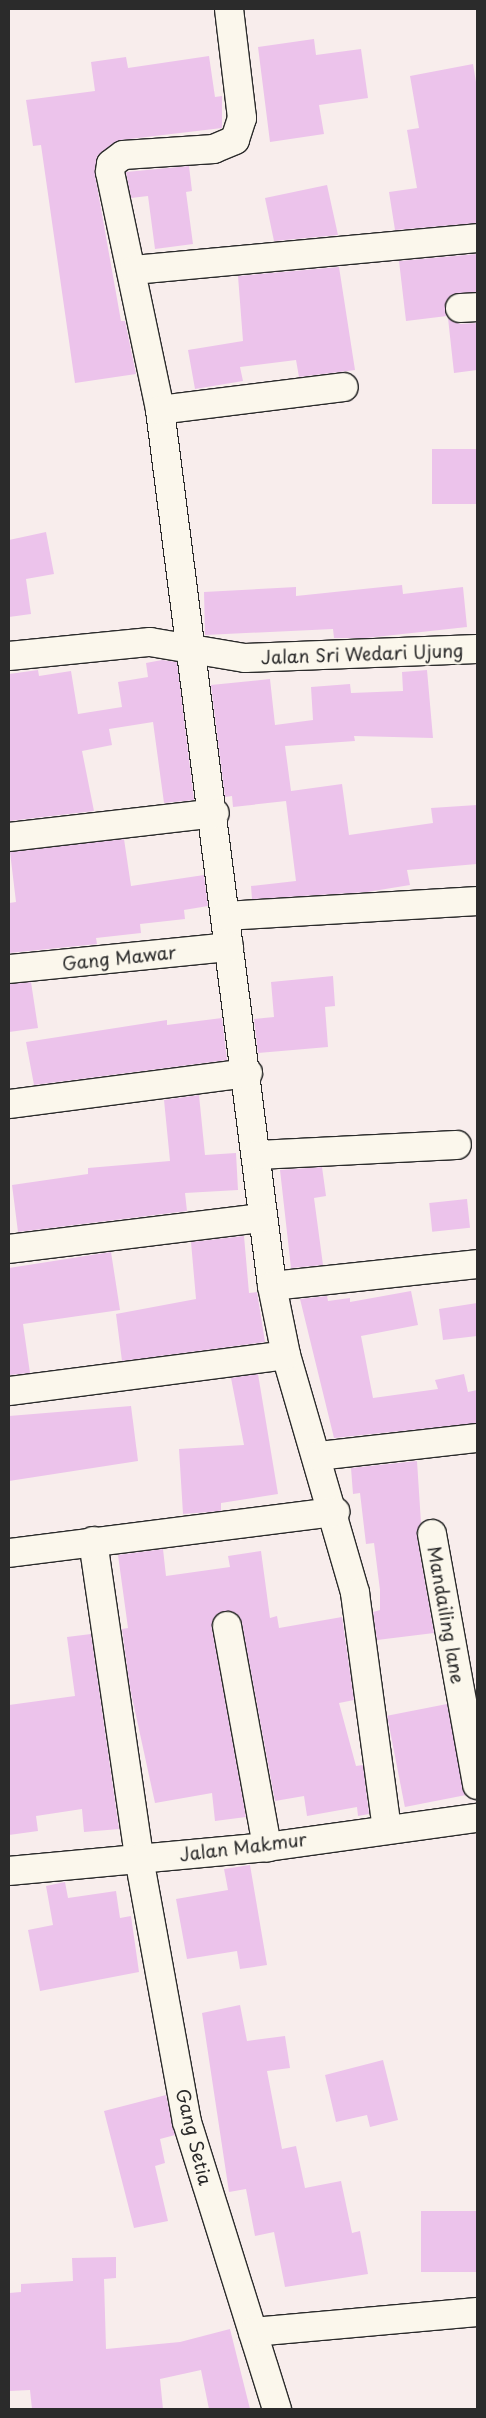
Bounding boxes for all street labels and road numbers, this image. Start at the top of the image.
street label: Jalan Sri Wedari Ujung [260,640,464,668]
street label: Gang Mawar [62,941,176,975]
street label: Mandailing lane [423,1545,469,1685]
street label: Jalan Makmur [178,1828,308,1866]
street label: Gang Setia [172,2087,216,2187]

